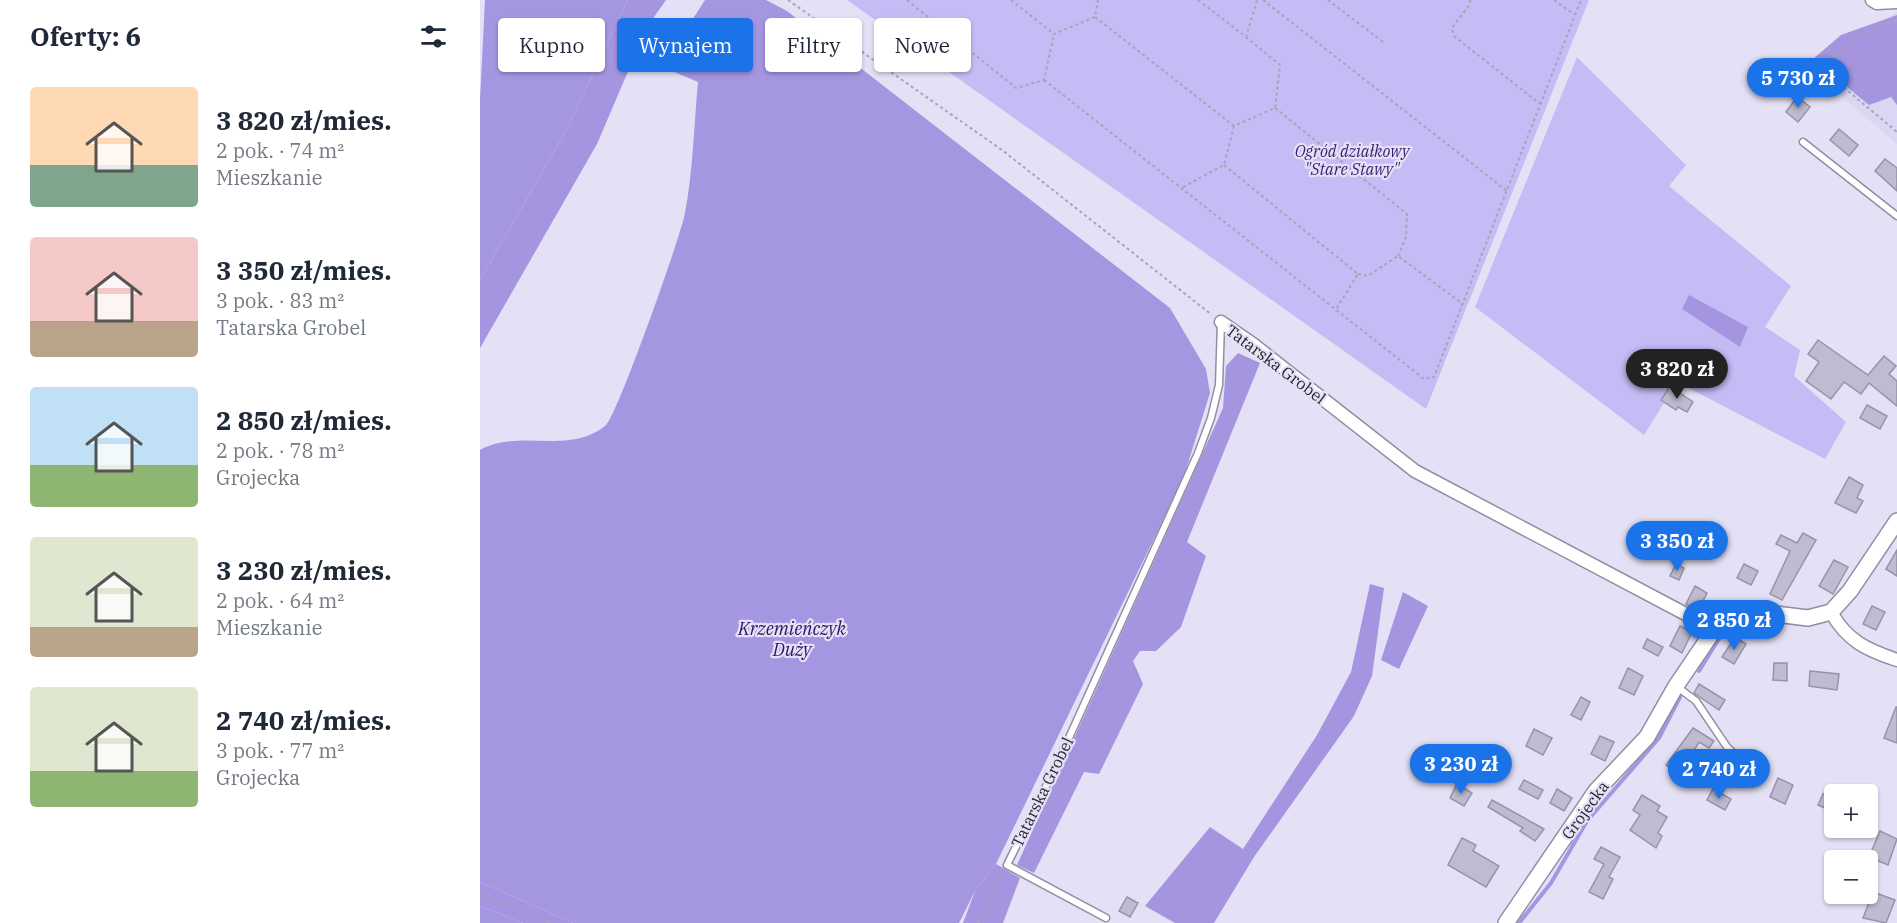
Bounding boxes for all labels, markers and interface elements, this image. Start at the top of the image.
chip: Kupno [498,18,605,72]
chip: Wynajem [617,18,753,72]
chip: Filtry [765,18,862,72]
chip: Nowe [874,18,971,72]
text: Oferty: 6 [30,19,141,53]
icon: filters [417,20,450,53]
pin: 5 730 zł [1736,58,1860,109]
text: 5 730 zł [1761,64,1835,91]
text: 3 820 zł/mies. [216,103,392,137]
icon: home [78,111,150,183]
text: 2 pok. · 74 m² [216,137,344,164]
park label: Ogród działkowy "Stare Stawy" [1295,141,1411,179]
text: Mieszkanie [216,164,322,191]
text: 3 350 zł/mies. [216,253,392,287]
icon: home [78,261,150,333]
text: 3 pok. · 83 m² [216,287,344,314]
text: Tatarska Grobel [216,314,366,341]
street label: Tatarska Grobel [1222,320,1330,408]
pin: 3 820 zł [1615,349,1739,400]
text: 3 820 zł [1640,355,1714,382]
text: 2 850 zł/mies. [216,403,392,437]
icon: home [78,411,150,483]
text: 2 pok. · 78 m² [216,437,344,464]
text: Grojecka [216,464,300,491]
pin: 3 350 zł [1615,521,1739,572]
text: 3 350 zł [1640,527,1714,554]
text: 3 230 zł/mies. [216,553,392,587]
icon: home [78,561,150,633]
text: 2 pok. · 64 m² [216,587,344,614]
pin: 2 850 zł [1672,600,1796,651]
text: 2 850 zł [1697,606,1771,633]
text: Mieszkanie [216,614,322,641]
water label: Krzemieńczyk Duży [737,617,846,661]
text: 2 740 zł/mies. [216,703,392,737]
icon: home [78,711,150,783]
street label: Tatarska Grobel [1007,733,1077,850]
text: 3 pok. · 77 m² [216,737,344,764]
pin: 3 230 zł [1399,744,1523,795]
pin: 2 740 zł [1657,749,1781,800]
text: 3 230 zł [1424,750,1498,777]
text: 2 740 zł [1682,755,1756,782]
text: Grojecka [216,764,300,791]
street label: Grojecka [1557,777,1613,843]
map controls [1824,784,1878,904]
button: + [1824,784,1878,838]
button: − [1824,850,1878,904]

